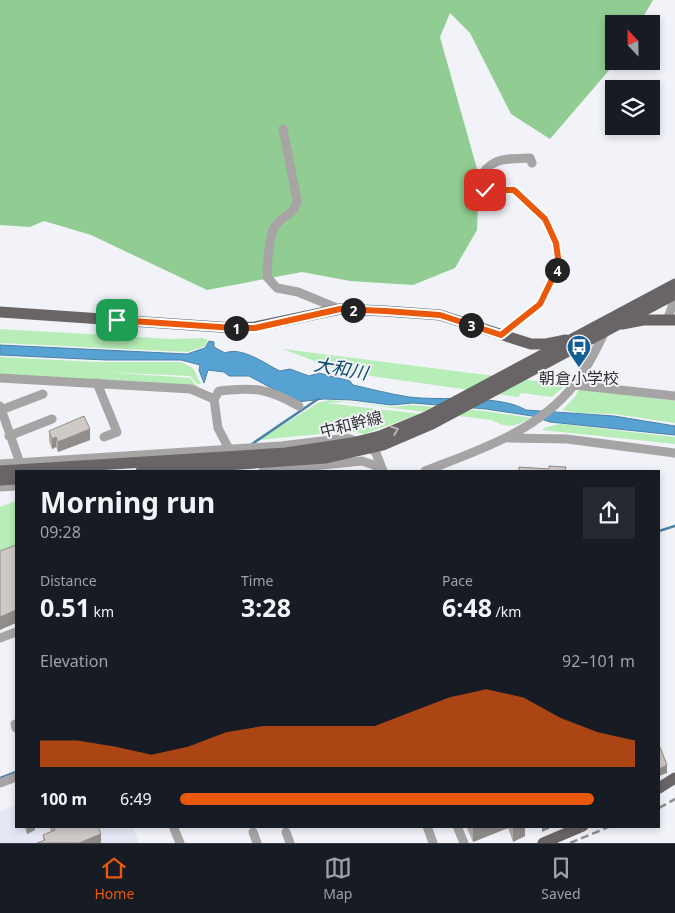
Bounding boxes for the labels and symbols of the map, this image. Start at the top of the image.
north arrow [605,15,660,70]
pin [464,169,506,211]
pin: 4 [544,258,570,282]
pin: 2 [340,298,366,322]
pin [96,299,138,341]
pin: 3 [458,312,484,338]
pin: 1 [224,316,248,340]
bus stop icon: 朝倉小学校 [566,334,592,368]
water label: 大和川 [312,351,372,385]
place label: 朝倉小学校 [539,367,619,389]
street label: 中和幹線 [317,406,385,442]
one-way arrow [390,426,399,436]

